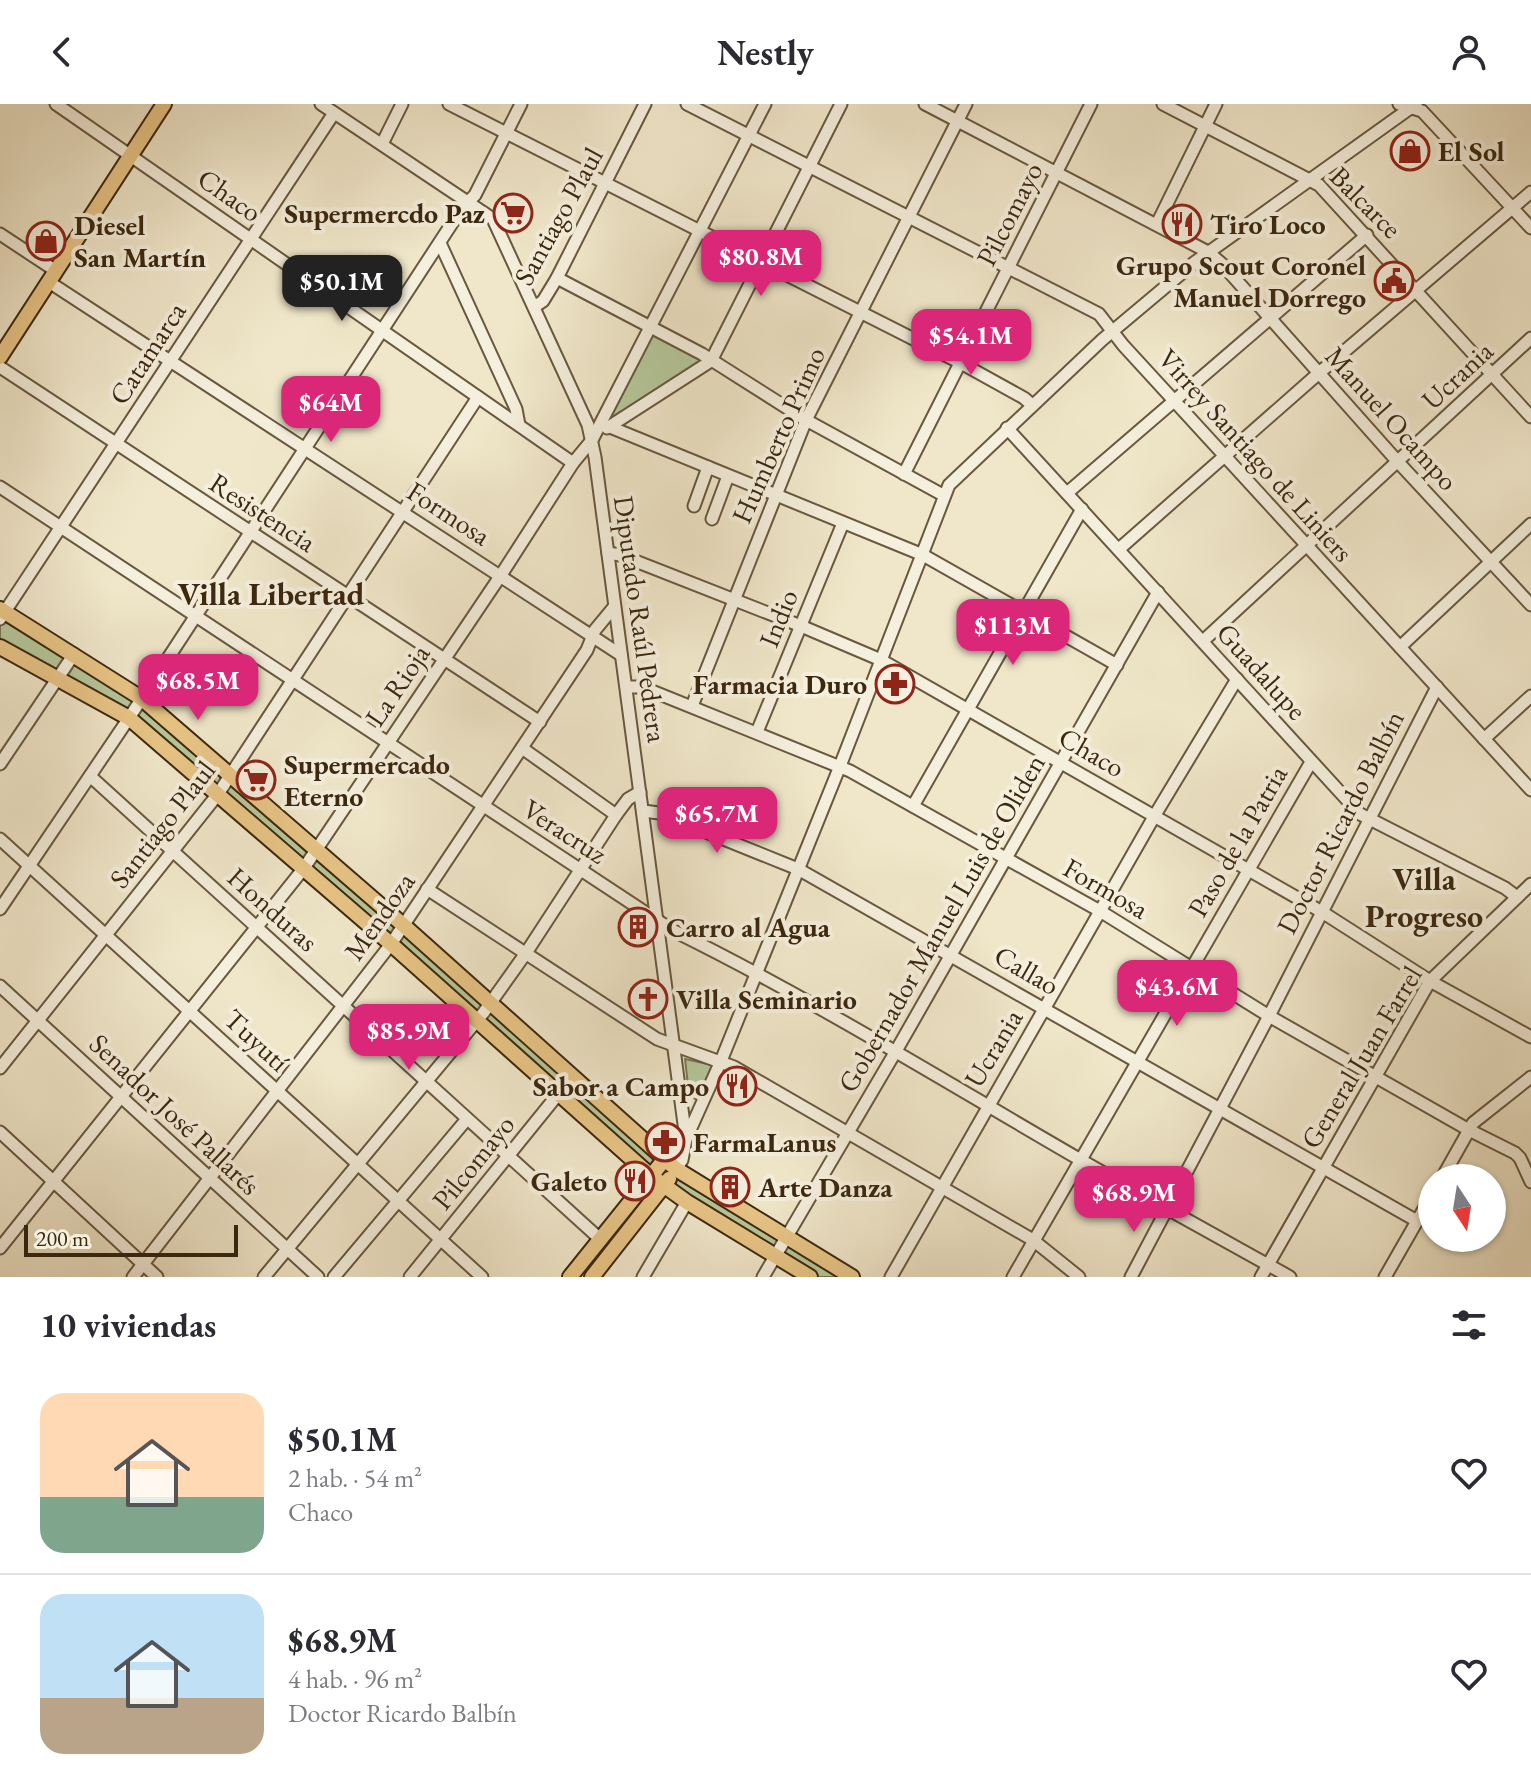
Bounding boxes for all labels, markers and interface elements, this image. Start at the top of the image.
text: Nestly [717,29,814,76]
icon: back [40,30,84,74]
icon: person [1447,30,1491,74]
shop icon: El Sol [1389,130,1431,172]
place label: El Sol [1438,133,1505,169]
street label: Santiago Plaul [505,140,611,291]
street label: Pilcomayo [968,156,1050,272]
street label: Balcarce [1322,158,1410,246]
street label: Chaco [191,160,269,230]
supermarket icon: Supermercdo Paz [492,192,534,234]
place label: Supermercdo Paz [284,195,485,231]
restaurant icon: Tiro Loco [1161,203,1203,245]
place label: Tiro Loco [1210,206,1326,242]
place label: Diesel San Martín [74,207,206,275]
shop icon: Diesel San Martín [25,220,67,262]
pin: $80.8M [696,230,826,298]
text: $80.8M [719,239,803,273]
place label: Grupo Scout Coronel Manuel Dorrego [1116,247,1366,315]
pin: $50.1M [277,255,407,323]
public building icon: Grupo Scout Coronel Manuel Dorrego [1373,260,1415,302]
text: $50.1M [300,264,384,298]
street label: Catamarca [100,294,194,411]
pin: $54.1M [906,309,1036,377]
text: $54.1M [929,318,1013,352]
street label: Ucrania [1414,332,1501,417]
street label: Manuel Ocampo [1318,338,1466,498]
street label: Humberto Primo [723,341,833,529]
street label: Virrey Santiago de Liniers [1151,341,1361,569]
pin: $64M [284,376,378,444]
text: $64M [299,385,363,419]
street label: Resistencia [203,464,324,560]
street label: Formosa [400,473,498,554]
street label: Diputado Raúl Pedrera [606,493,676,745]
district label: Villa Libertad [178,573,365,615]
street label: Indio [750,584,806,652]
pin: $113M [957,599,1069,667]
text: $113M [974,608,1052,642]
street label: Guadalupe [1209,615,1315,727]
street label: La Rioja [357,636,438,733]
pin: $68.5M [133,654,263,722]
text: $68.5M [156,663,240,697]
pharmacy icon: Farmacia Duro [874,663,916,705]
place label: Farmacia Duro [693,666,867,702]
street label: Doctor Ricardo Balbín [1268,704,1412,940]
street label: Chaco [1053,719,1131,785]
place label: Supermercado Eterno [284,746,450,814]
street label: Gobernador Manuel Luis de Oliden [829,747,1053,1099]
street label: Santiago Plaul [101,753,223,895]
street label: Paso de la Patria [1179,758,1295,923]
supermarket icon: Supermercado Eterno [235,759,277,801]
pin: $65.7M [652,787,782,855]
street label: Veracruz [516,791,614,872]
text: $65.7M [675,796,759,830]
street label: Formosa [1057,849,1156,927]
district label: Villa Progreso [1365,858,1483,937]
street label: Honduras [220,859,326,959]
street label: Mendoza [336,864,423,967]
building icon: Carro al Agua [617,906,659,948]
place label: Carro al Agua [666,909,831,945]
street label: Callao [988,937,1066,1003]
street label: General Juan Farrel [1292,959,1430,1155]
pin: $43.6M [1112,960,1242,1028]
text: $43.6M [1135,969,1219,1003]
church icon: Villa Seminario [627,978,669,1020]
place label: Villa Seminario [676,981,857,1017]
street label: Tuyutí [217,1001,297,1079]
street label: Ucrania [956,1002,1031,1094]
pin: $85.9M [344,1004,474,1072]
text: $85.9M [367,1013,451,1047]
street label: Senador José Pallarés [82,1025,268,1203]
restaurant icon: Sabor a Campo [716,1065,758,1107]
place label: Sabor a Campo [533,1068,709,1104]
street label: Pilcomayo [424,1107,522,1217]
pharmacy icon: FarmaLanus [644,1121,686,1163]
place label: FarmaLanus [693,1124,836,1160]
restaurant icon: Galeto [614,1160,656,1202]
place label: Galeto [531,1163,607,1199]
north arrow [1418,1164,1506,1252]
map controls [1418,1164,1506,1252]
building icon: Arte Danza [709,1166,751,1208]
pin: $68.9M [1069,1166,1199,1234]
place label: Arte Danza [757,1169,893,1205]
text: $68.9M [1092,1175,1176,1209]
scale bar [24,1221,238,1257]
text: 200 m [36,1224,89,1253]
text: 10 viviendas [40,1303,216,1347]
icon: filters [1447,1303,1491,1347]
text: $50.1M [288,1417,397,1461]
icon: home [104,1425,200,1521]
icon: heart [1447,1451,1491,1495]
text: 2 hab. · 54 m² [288,1461,422,1495]
text: Chaco [288,1495,353,1529]
text: $68.9M [288,1618,397,1662]
icon: home [104,1626,200,1722]
icon: heart [1447,1652,1491,1696]
text: 4 hab. · 96 m² [288,1662,422,1696]
text: Doctor Ricardo Balbín [288,1696,517,1730]

